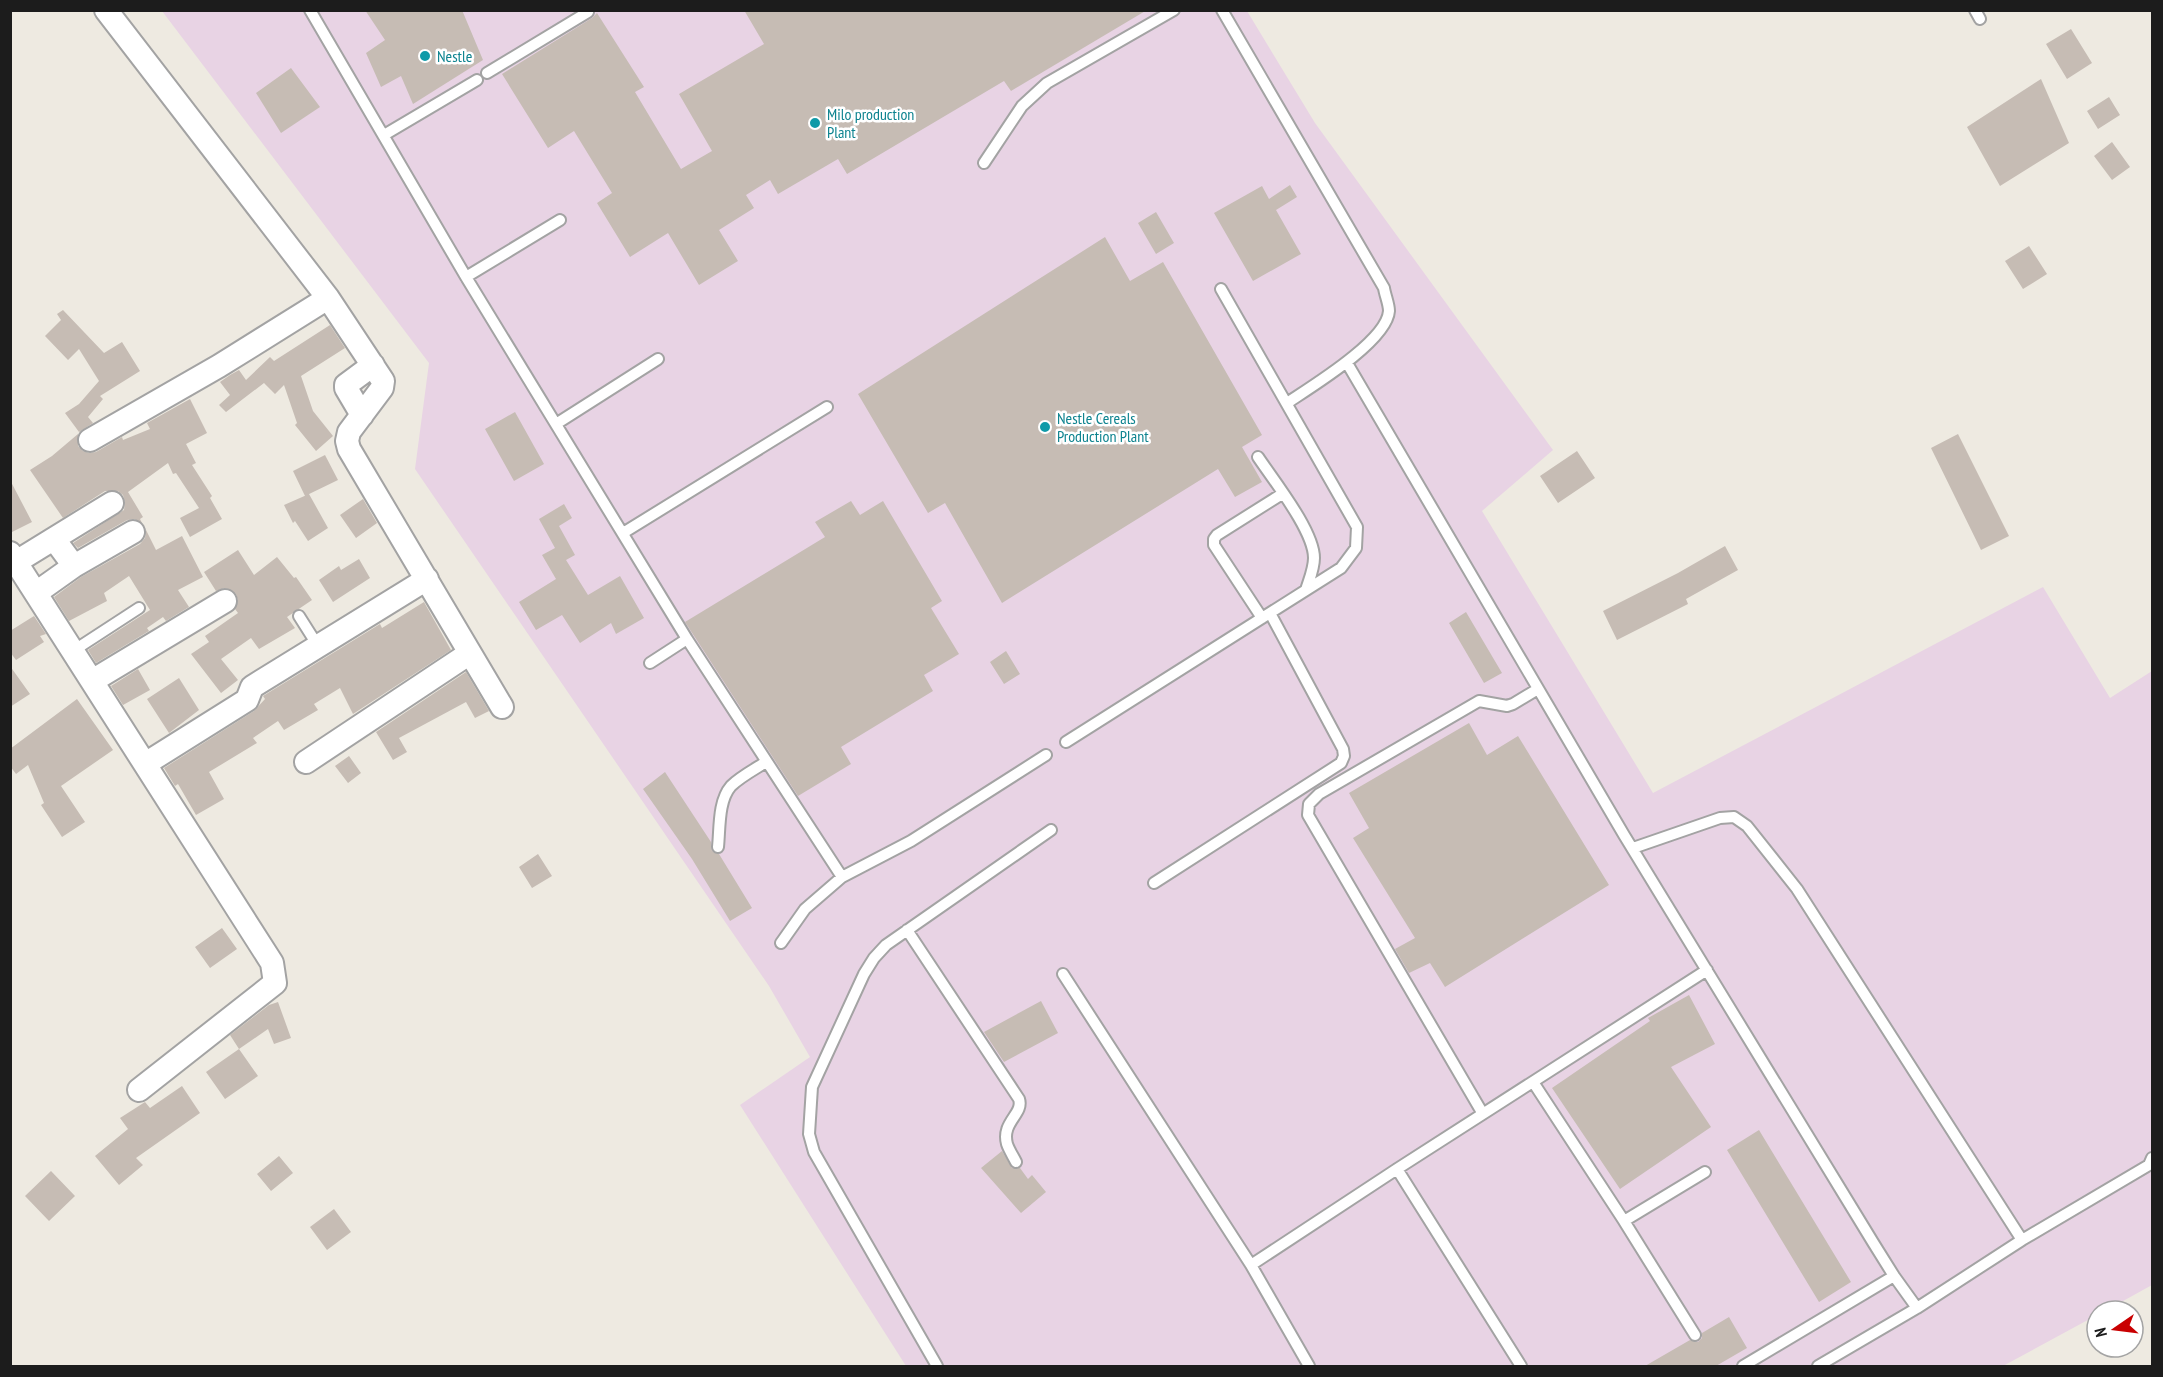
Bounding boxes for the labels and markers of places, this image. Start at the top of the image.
place label: Nestle [437,46,472,66]
marker: Nestle [418,49,432,63]
place label: Milo production Plant [827,104,914,142]
marker: Milo production Plant [808,116,822,130]
place label: Nestle Cereals Production Plant [1057,408,1149,446]
marker: Nestle Cereals Production Plant [1038,420,1052,434]

